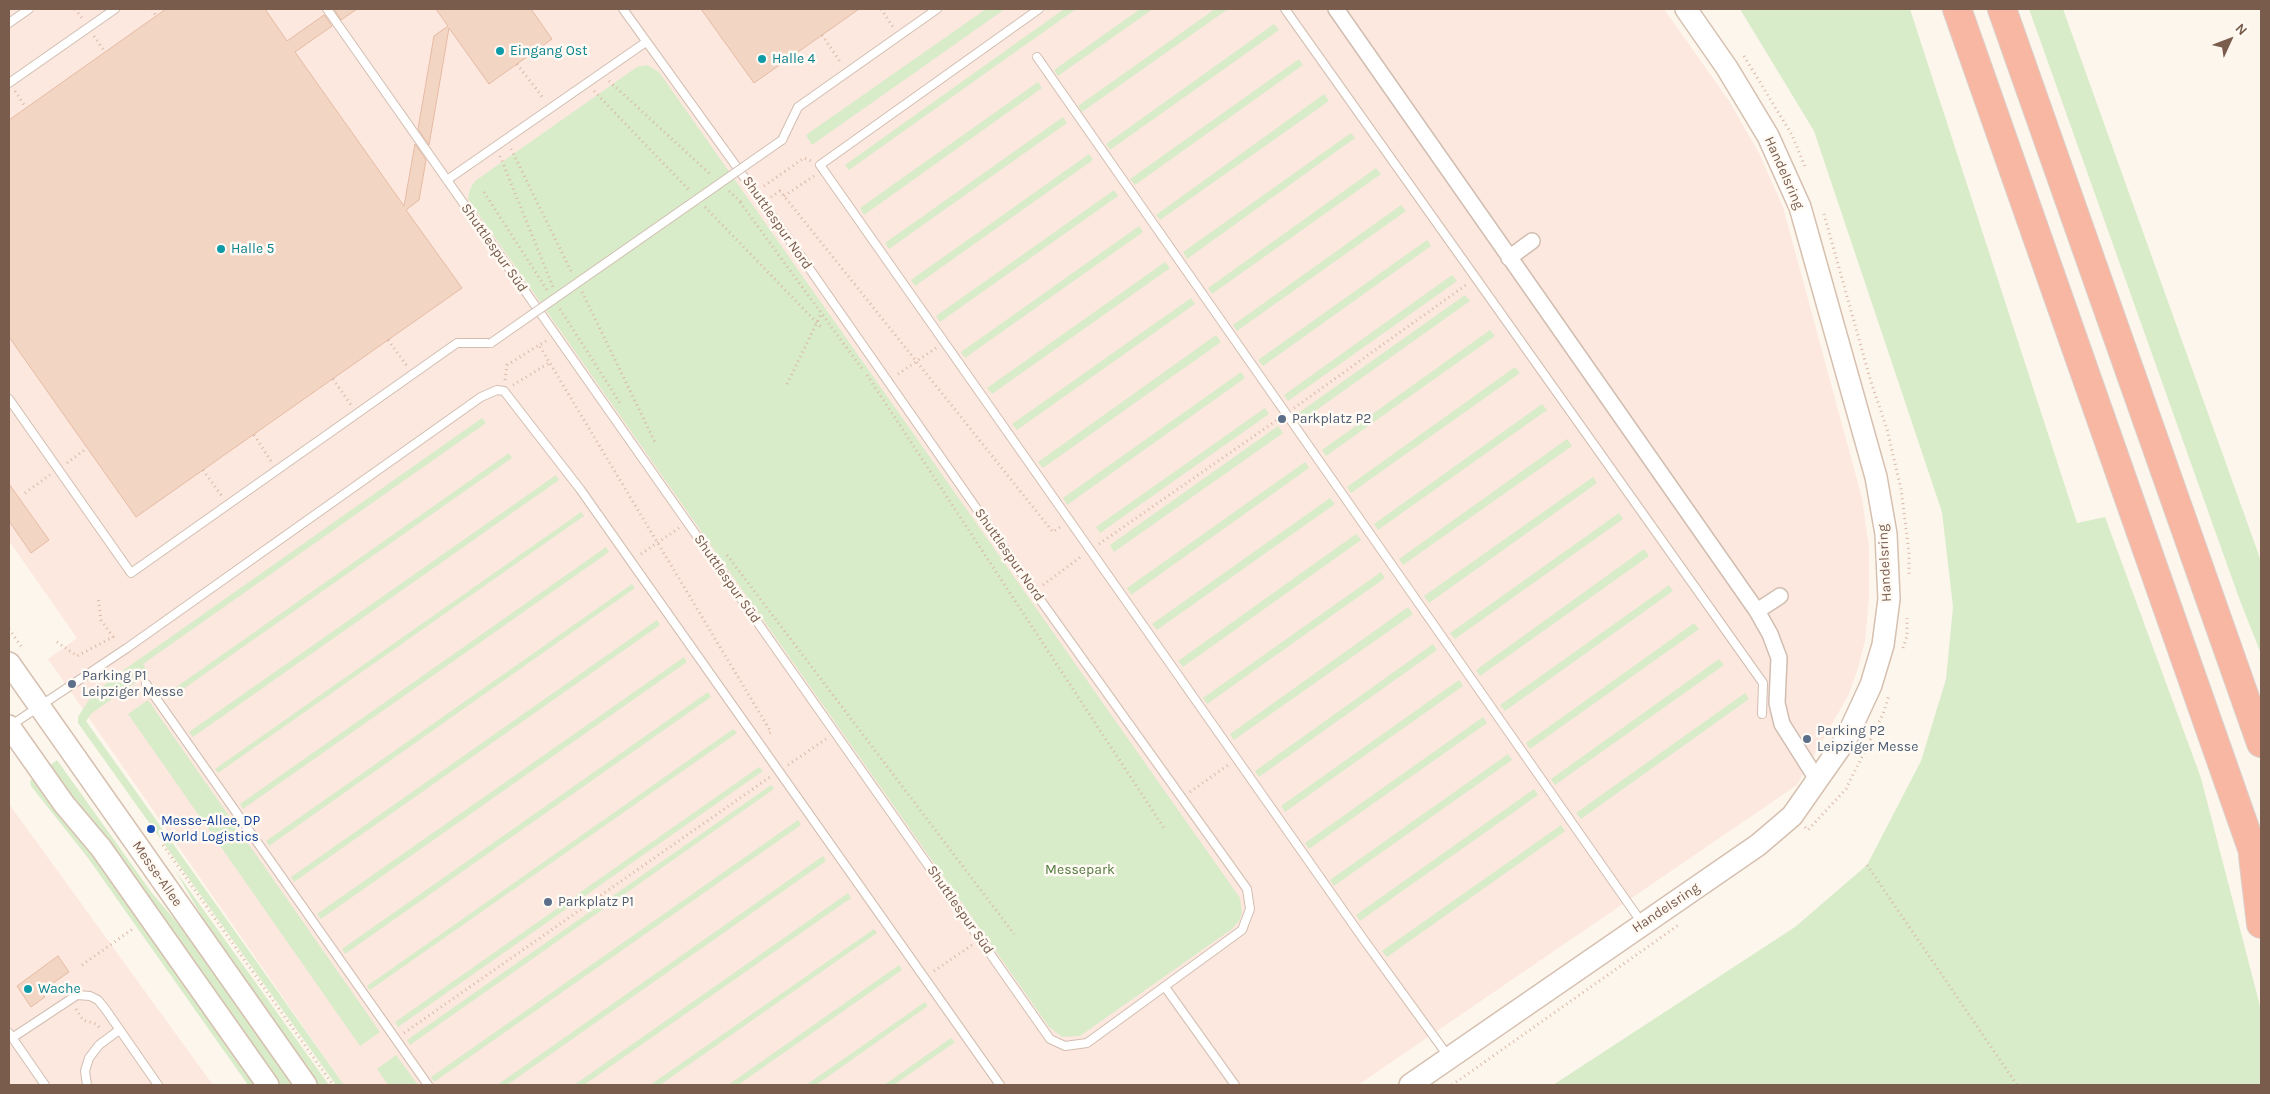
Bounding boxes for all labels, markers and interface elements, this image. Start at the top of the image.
north arrow [2205,15,2255,65]
text: N [2232,20,2251,39]
place label: Eingang Ost [510,43,587,59]
marker: Eingang Ost [494,45,506,57]
place label: Halle 4 [772,51,815,67]
marker: Halle 4 [756,53,768,65]
street label: Handelsring [1760,134,1808,212]
street label: Shuttlespur Nord [739,173,815,273]
street label: Shuttlespur Süd [457,200,531,296]
place label: Halle 5 [231,241,274,257]
marker: Halle 5 [215,243,227,255]
place label: Parkplatz P2 [1292,411,1371,427]
marker: Parkplatz P2 [1276,413,1288,425]
street label: Shuttlespur Nord [971,505,1047,605]
street label: Handelsring [1875,524,1895,602]
street label: Shuttlespur Süd [690,531,764,627]
place label: Parking P1 Leipziger Messe [82,668,183,700]
marker: Parking P1 Leipziger Messe [66,678,78,690]
place label: Parking P2 Leipziger Messe [1817,723,1918,756]
marker: Parking P2 Leipziger Messe [1801,733,1813,745]
place label: Messe-Allee, DP World Logistics [161,813,260,846]
marker: Messe-Allee, DP World Logistics [145,823,157,835]
street label: Messe-Allee [128,838,186,910]
street label: Shuttlespur Süd [923,862,997,958]
park label: Messepark [1045,862,1115,878]
street label: Handelsring [1629,879,1703,937]
place label: Parkplatz P1 [558,894,634,910]
marker: Parkplatz P1 [542,896,554,908]
place label: Wache [38,981,81,997]
marker: Wache [22,983,34,995]

